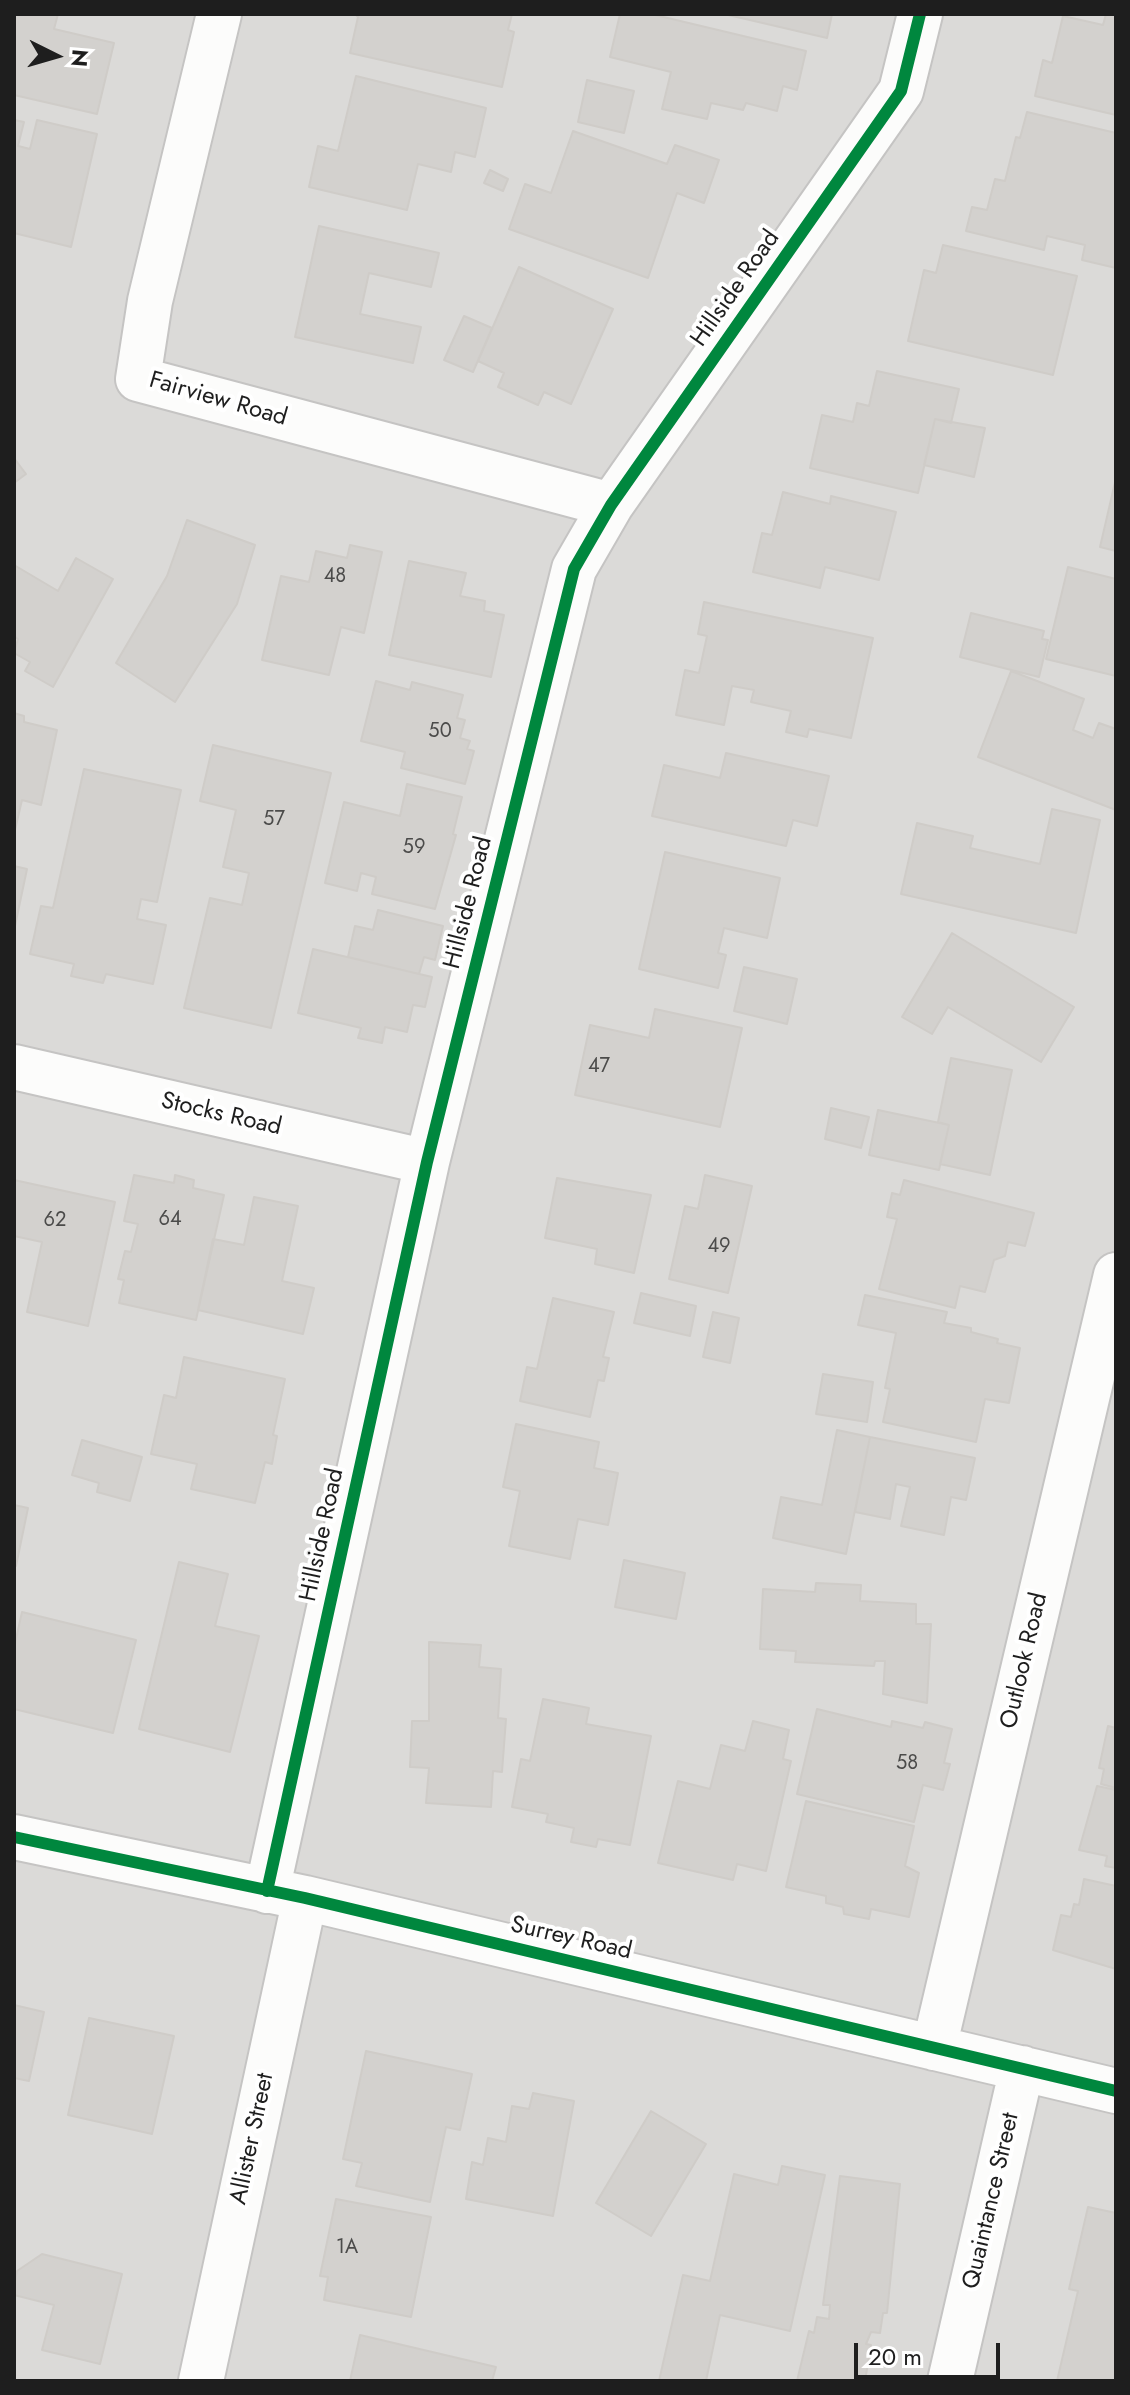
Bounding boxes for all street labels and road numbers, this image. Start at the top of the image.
street label: Hillside Road [685,225,787,353]
street label: Fairview Road [146,367,290,433]
street label: Hillside Road [439,834,499,972]
street label: Stocks Road [158,1087,284,1143]
street label: Hillside Road [295,1466,351,1604]
street label: Outlook Road [995,1590,1055,1732]
street label: Surrey Road [508,1911,634,1967]
street label: Allister Street [225,2071,281,2207]
street label: Quaintance Street [958,2110,1026,2292]

